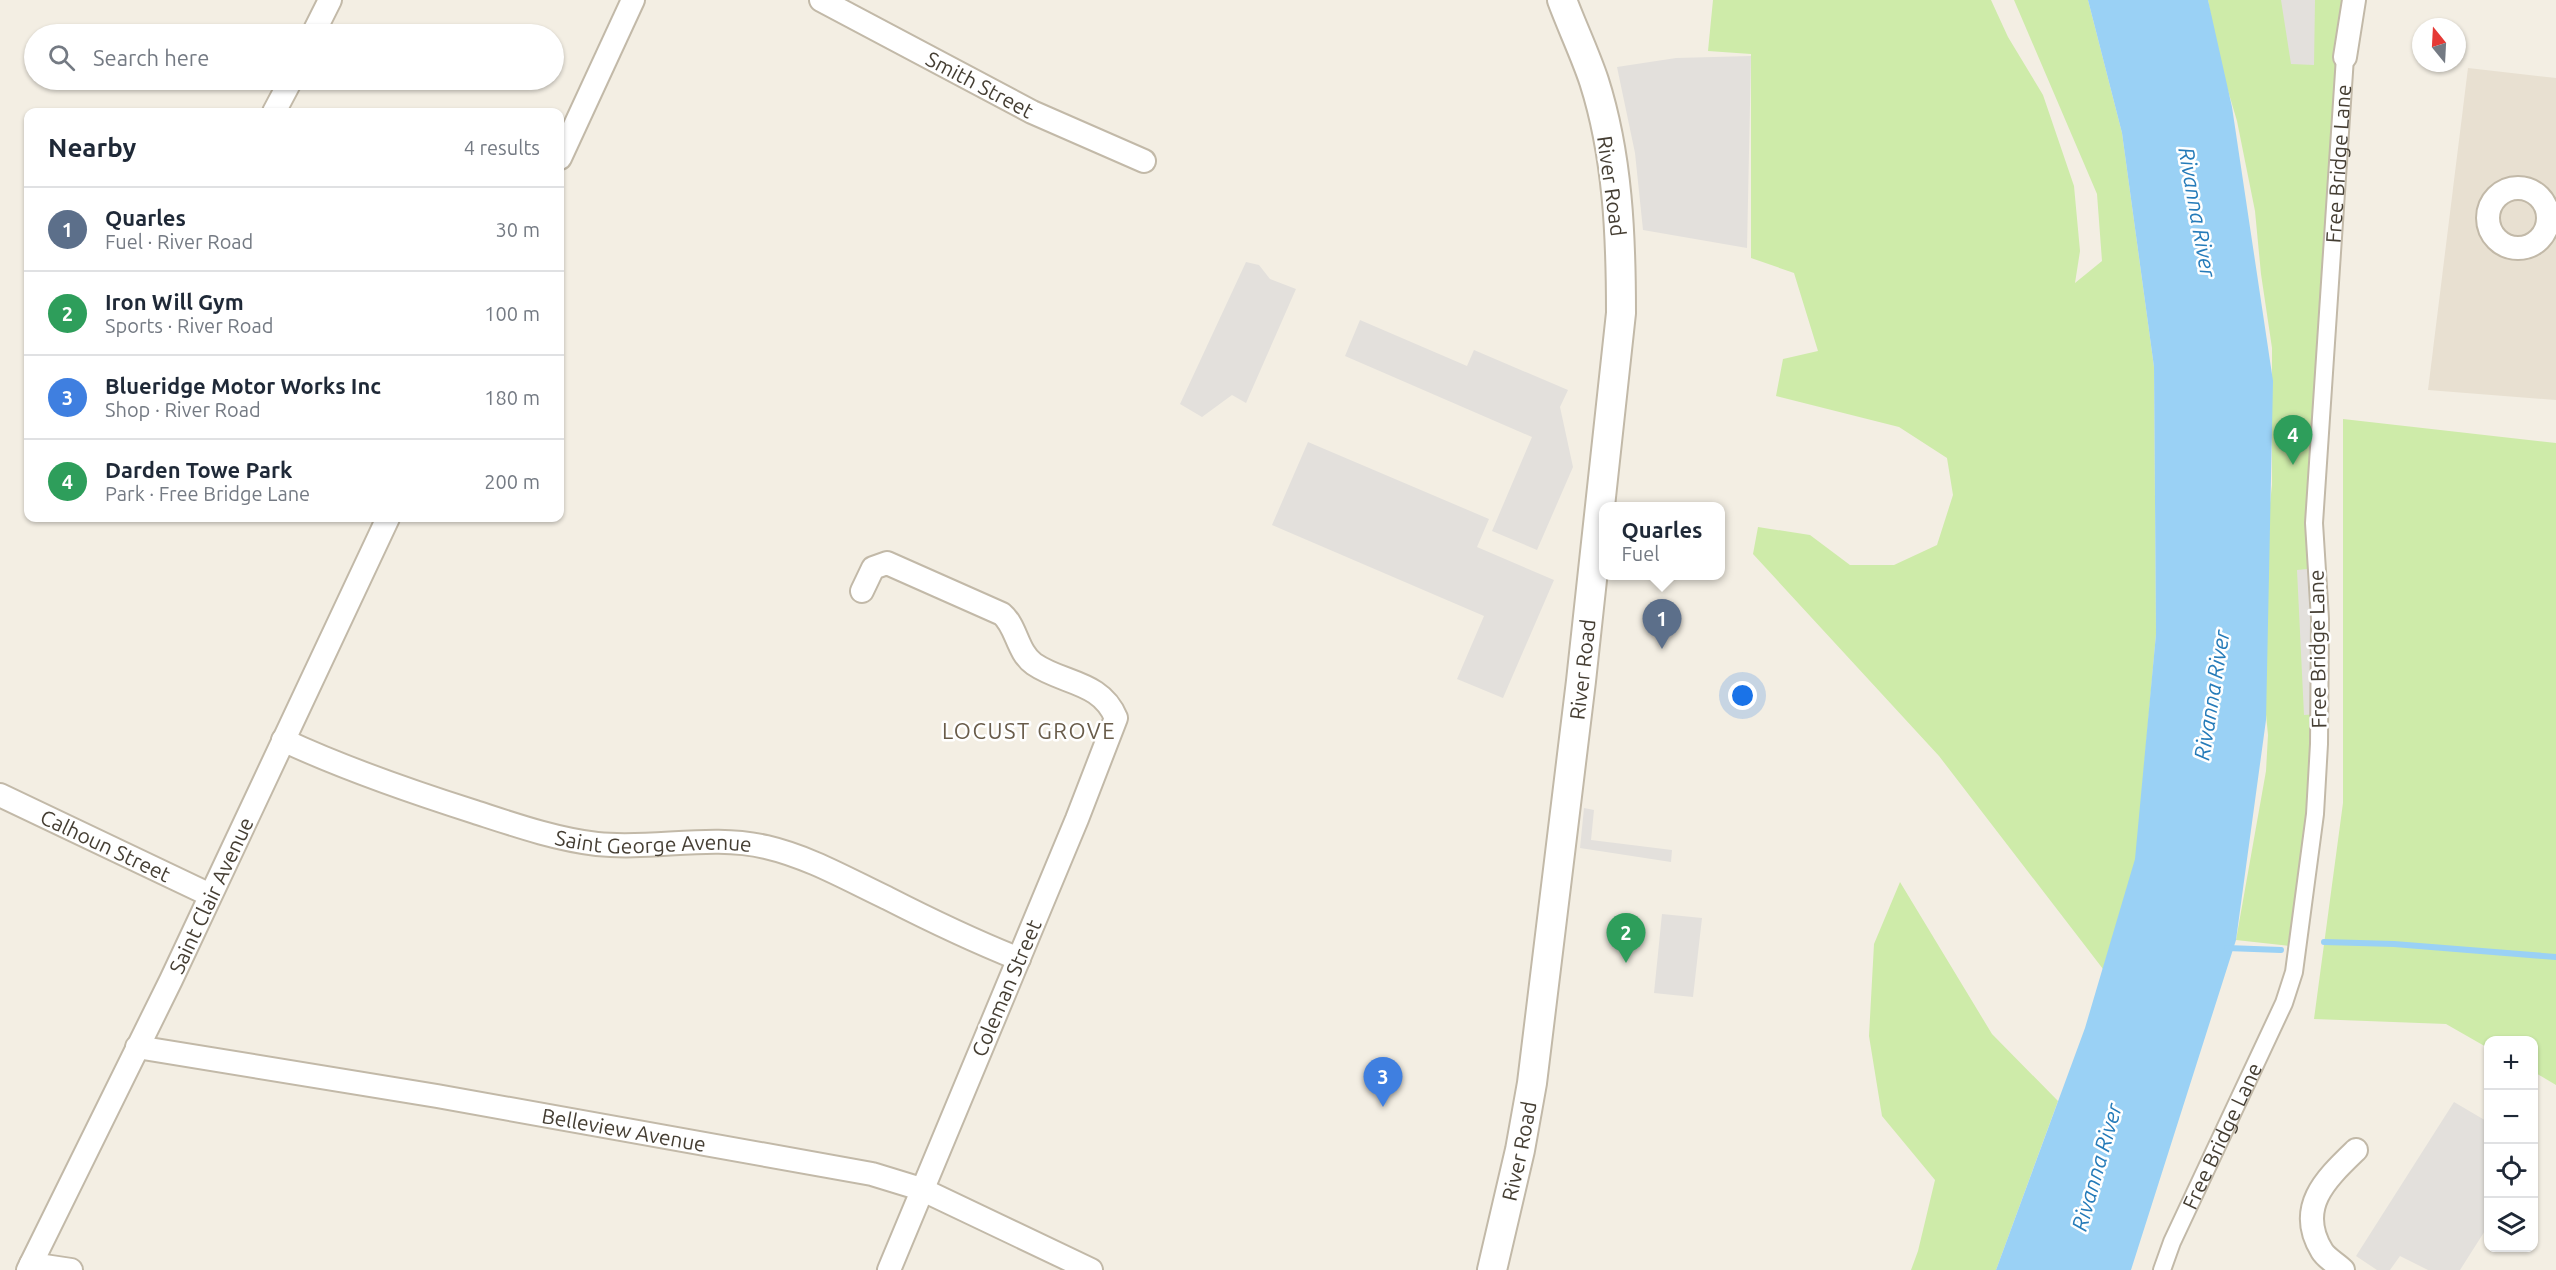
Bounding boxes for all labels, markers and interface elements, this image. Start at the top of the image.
north arrow [2412,18,2466,72]
search box [24,24,564,90]
icon: search [45,41,78,74]
text: Search here [93,45,209,70]
street label: Smith Street [922,46,1038,123]
street label: Free Bridge Lane [2321,84,2355,244]
text: Nearby [48,133,136,162]
street label: River Road [1593,134,1631,238]
text: 4 results [464,136,540,159]
water label: Rivanna River [2174,145,2222,280]
text: Quarles [105,205,186,230]
text: 1 [62,218,73,241]
text: 30 m [496,218,540,241]
text: Fuel · River Road [105,230,253,253]
text: Iron Will Gym [105,289,244,314]
text: 2 [62,302,73,325]
text: 100 m [484,302,540,325]
text: Sports · River Road [105,314,273,337]
text: Blueridge Motor Works Inc [105,373,381,398]
text: 3 [62,386,73,409]
text: 180 m [484,386,540,409]
text: Shop · River Road [105,398,261,421]
pin: 4 [2274,416,2312,465]
text: Darden Towe Park [105,457,292,482]
text: 4 [62,470,73,493]
text: 200 m [484,470,540,493]
text: Park · Free Bridge Lane [105,482,310,505]
popup [1599,502,1725,580]
text: Quarles [1622,517,1702,542]
text: Fuel [1622,542,1659,565]
street label: Free Bridge Lane [2304,569,2330,729]
pin: 1 [1642,600,1682,649]
street label: River Road [1564,618,1600,721]
water label: Rivanna River [2188,627,2234,762]
your location [1728,681,1757,710]
district label: LOCUST GROVE [942,718,1116,743]
street label: Calhoun Street [37,804,174,886]
street label: Saint Clair Avenue [164,813,258,977]
street label: Saint George Avenue [553,825,753,857]
pin: 2 [1606,914,1646,963]
street label: Coleman Street [966,916,1046,1060]
map controls [2484,1036,2538,1252]
button: + [2484,1036,2538,1090]
pin: 3 [1364,1058,1402,1107]
street label: Free Bridge Lane [2177,1059,2266,1213]
button: − [2484,1090,2538,1144]
street label: River Road [1497,1099,1541,1203]
water label: Rivanna River [2066,1100,2126,1234]
street label: Belleview Avenue [540,1103,708,1156]
button: locate [2484,1144,2538,1198]
button: layers [2484,1198,2538,1252]

